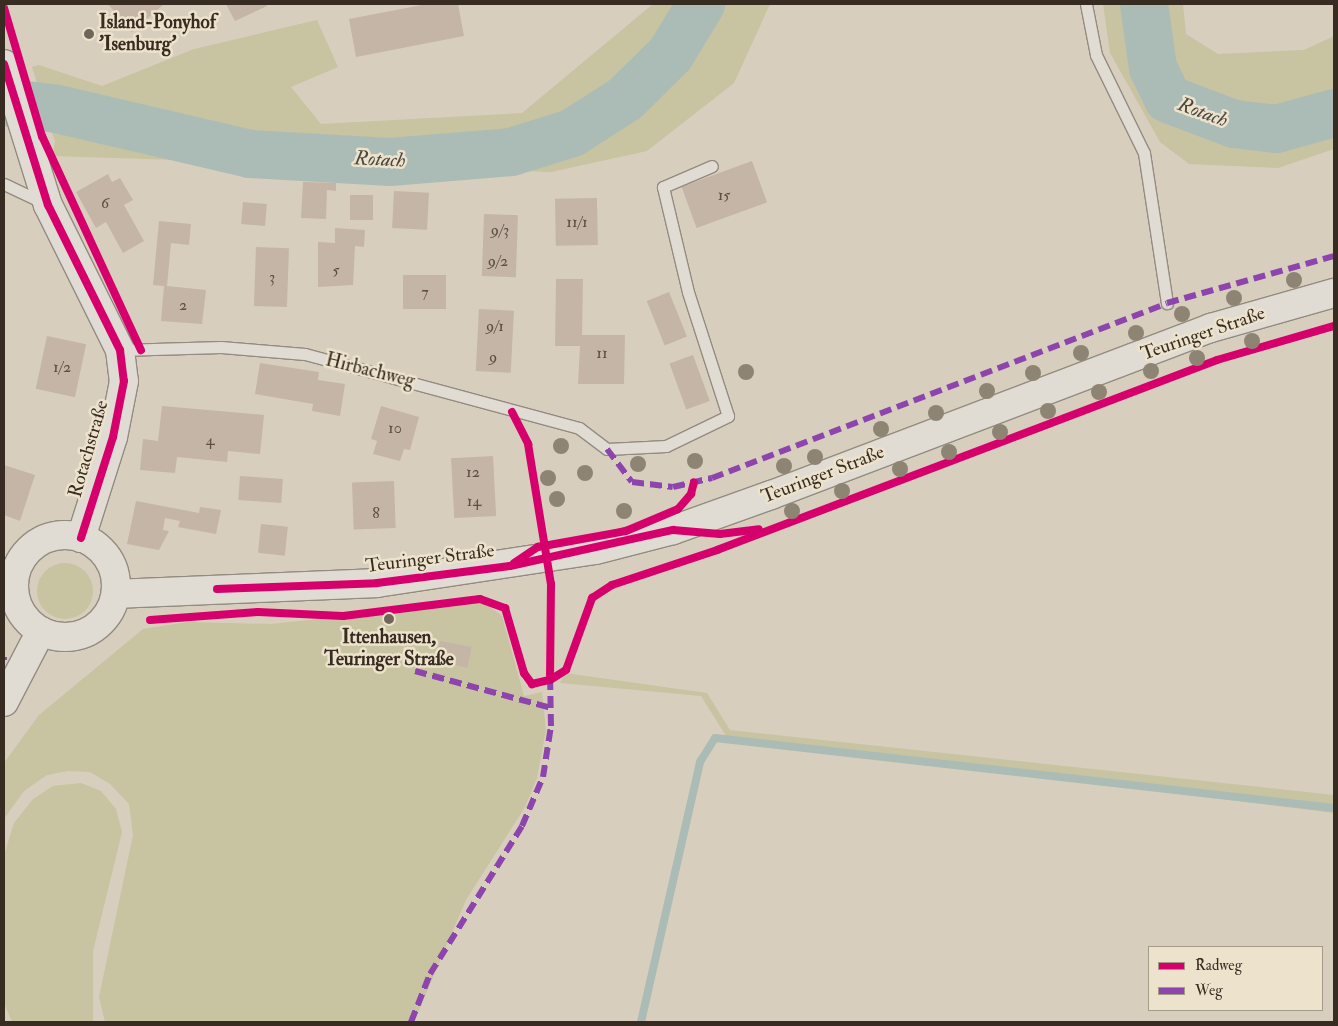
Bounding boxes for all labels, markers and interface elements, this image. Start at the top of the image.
place label: Island-Ponyhof 'Isenburg' [99,12,216,56]
marker: Island-Ponyhof 'Isenburg' [83,28,95,40]
water label: Rotach [1175,92,1231,132]
water label: Rotach [354,146,406,172]
house number: 15 [718,185,730,205]
house number: 6 [101,193,109,213]
house number: 11/1 [566,212,588,232]
house number: 9/3 [491,220,509,240]
house number: 9/2 [488,251,508,271]
house number: 5 [332,260,340,280]
house number: 3 [269,267,275,287]
house number: 7 [421,282,429,302]
house number: 2 [179,295,187,315]
street label: Teuringer Straße [1138,302,1268,366]
house number: 9/1 [486,316,504,336]
house number: 11 [596,343,608,363]
house number: 9 [489,347,497,367]
street label: Hirbachweg [323,349,417,393]
house number: 1/2 [53,357,71,377]
street label: Rotachstraße [64,398,114,500]
house number: 10 [388,418,402,438]
house number: 4 [206,430,214,450]
street label: Teuringer Straße [758,441,888,509]
house number: 12 [466,462,480,482]
house number: 14 [467,491,481,511]
house number: 8 [372,503,380,523]
street label: Teuringer Straße [364,540,496,578]
marker: Ittenhausen, Teuringer Straße [383,613,395,625]
place label: Ittenhausen, Teuringer Straße [324,627,454,671]
legend [1148,946,1323,1011]
text: Radweg [1195,956,1242,975]
text: Weg [1195,981,1223,1000]

